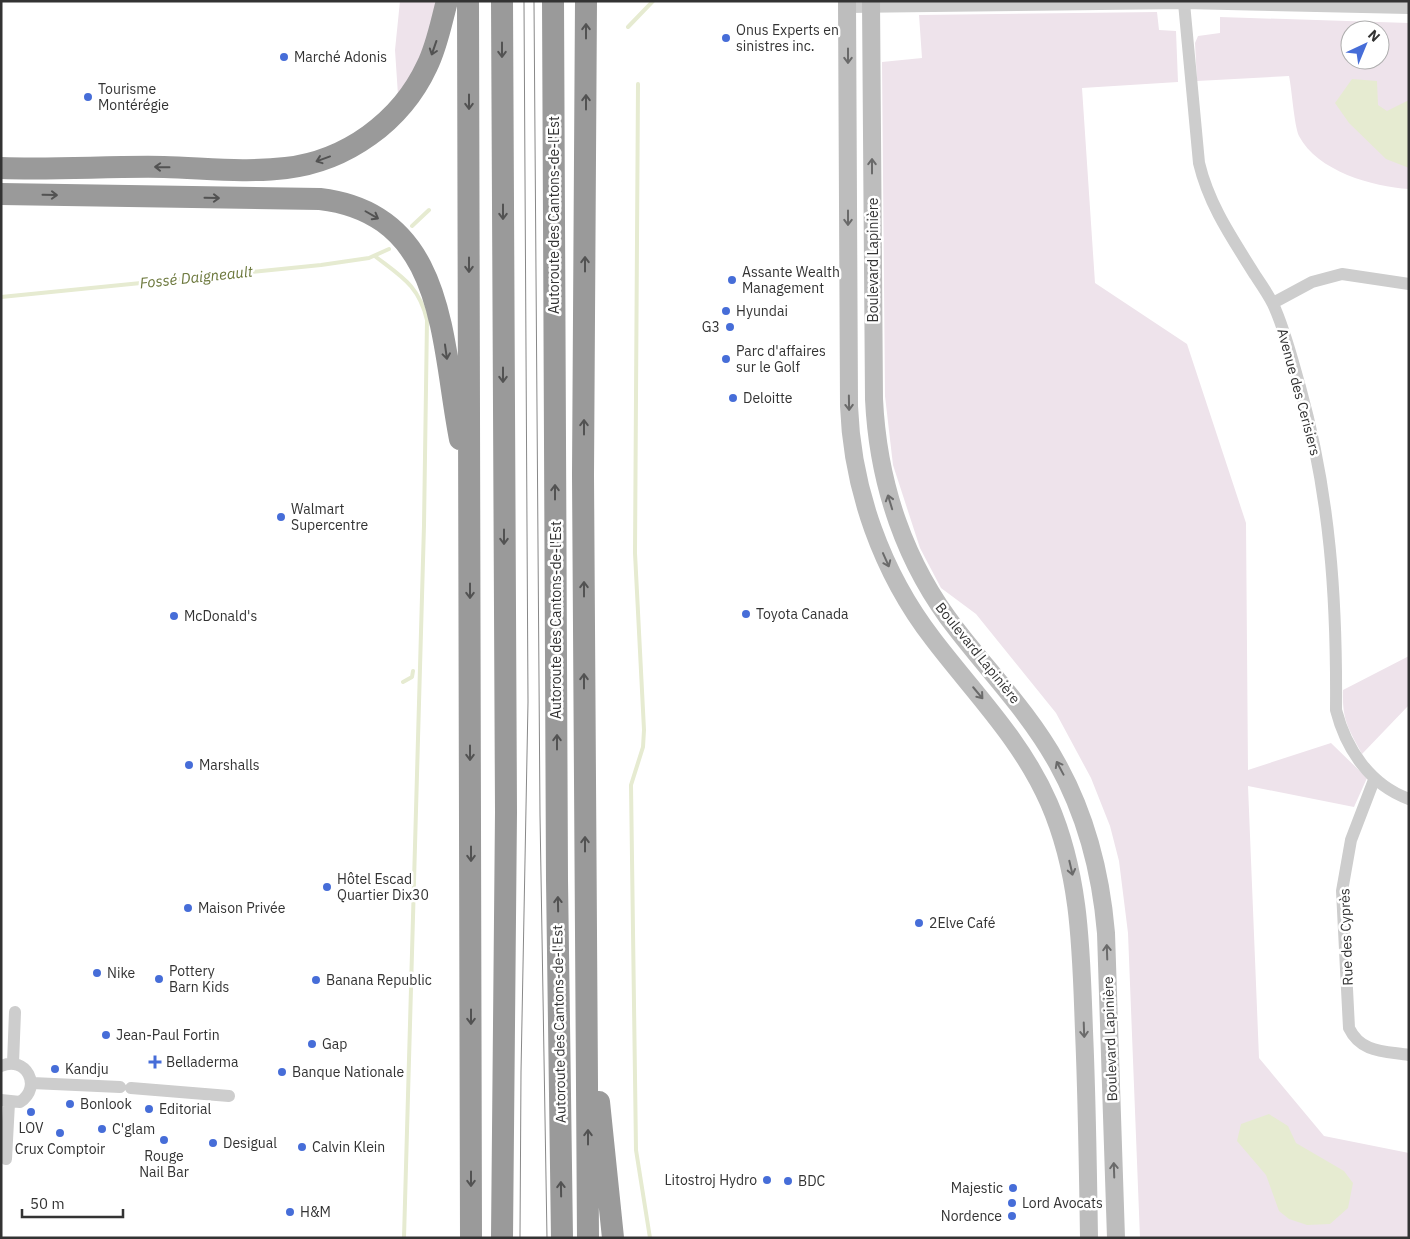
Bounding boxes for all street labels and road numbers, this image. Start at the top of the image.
street label: Autoroute des Cantons-de-l'Est [545,116,563,314]
street label: Boulevard Lapinière [864,197,882,323]
street label: Avenue des Cerisiers [1273,326,1325,458]
street label: Autoroute des Cantons-de-l'Est [547,521,565,719]
street label: Boulevard Lapinière [932,599,1025,707]
street label: Rue des Cyprès [1335,888,1357,986]
street label: Autoroute des Cantons-de-l'Est [548,925,570,1123]
street label: Boulevard Lapinière [1099,976,1121,1102]

